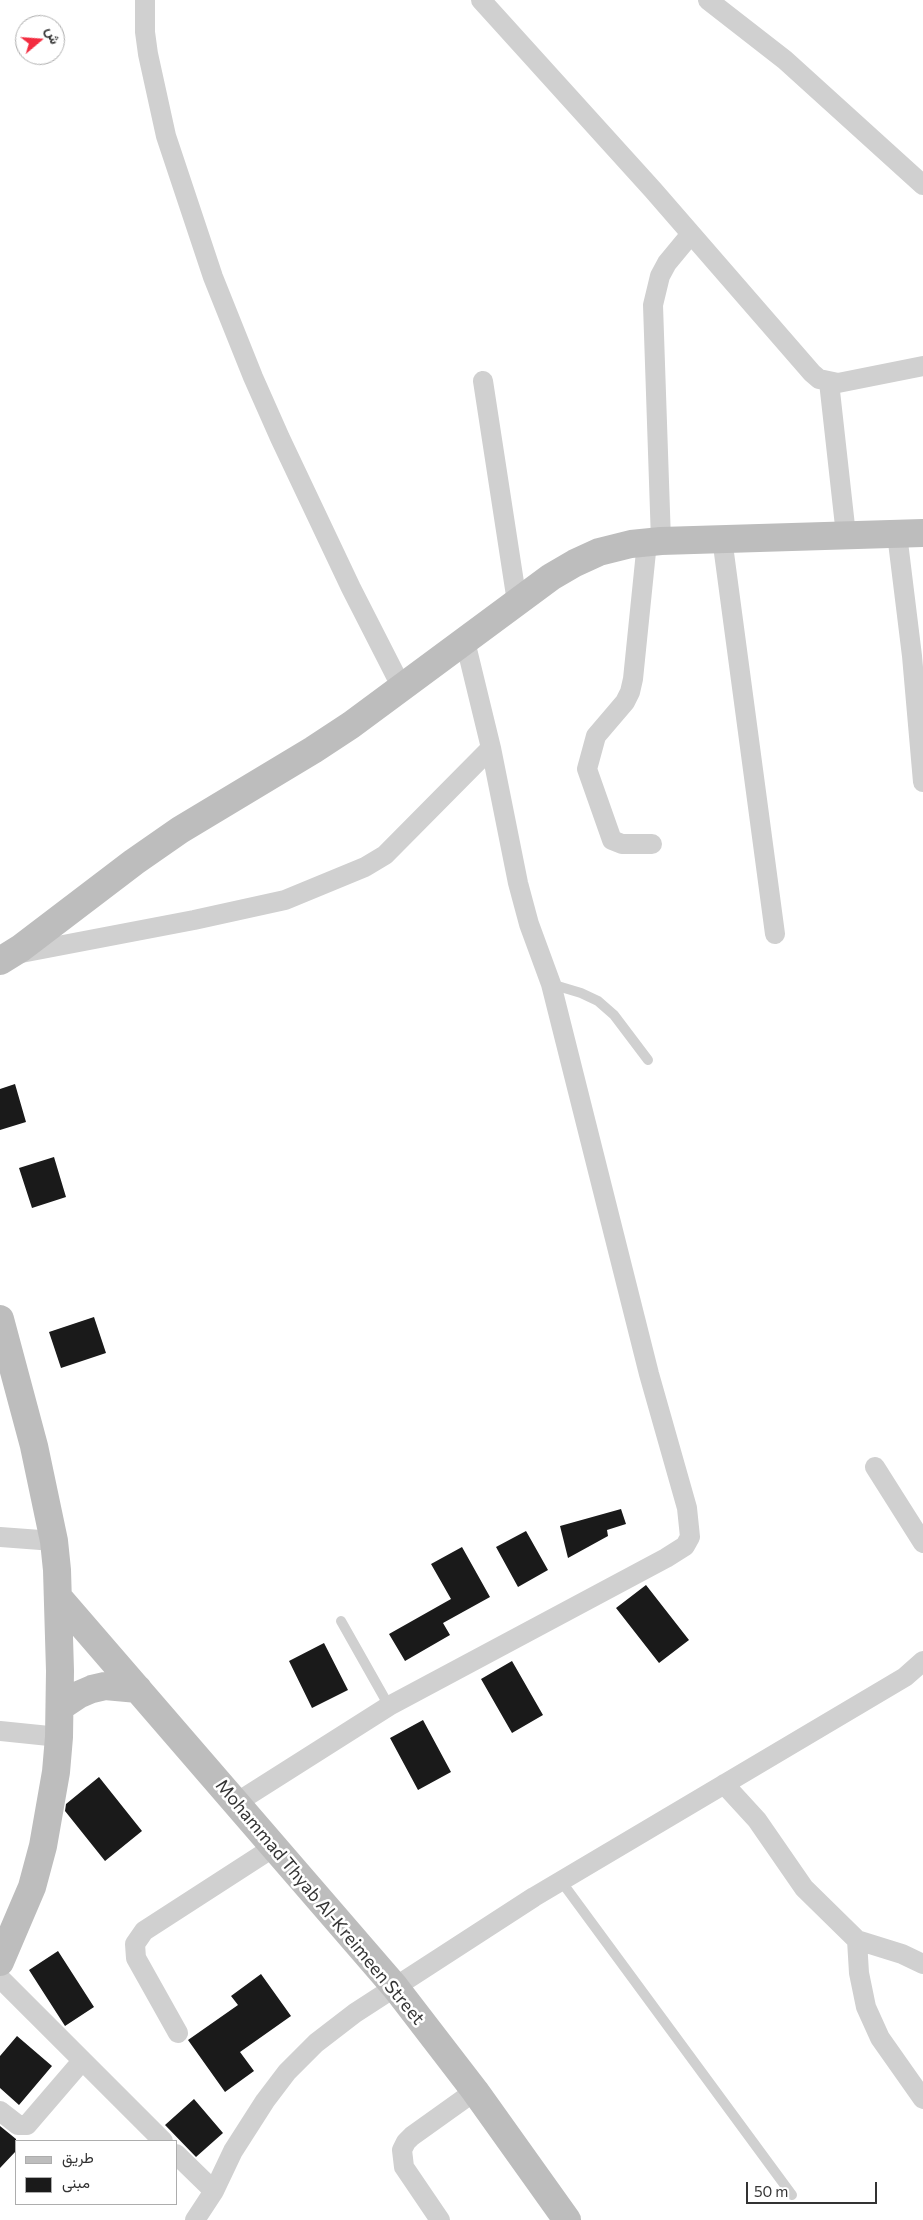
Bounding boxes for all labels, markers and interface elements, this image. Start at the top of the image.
north arrow [15,15,65,65]
text: ش [43,25,64,46]
street label: Mohammad Thyab Al-Kreimeen Street [211,1775,429,2029]
legend [15,2140,178,2205]
text: طريق [62,2148,94,2166]
scale bar [748,2172,879,2204]
text: مبنى [62,2173,90,2191]
text: 50 m [754,2182,788,2200]

